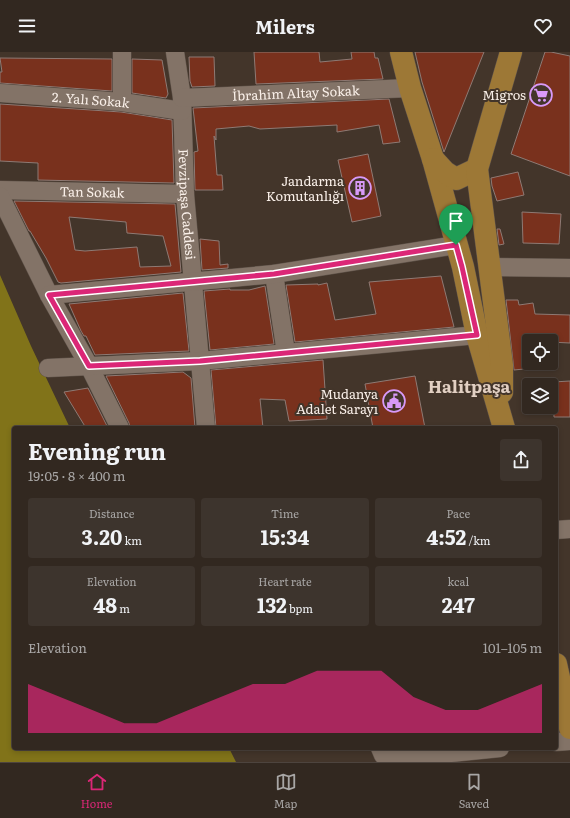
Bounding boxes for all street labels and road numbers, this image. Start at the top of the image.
street label: İbrahim Altay Sokak [232,80,361,105]
street label: 2. Yalı Sokak [51,87,132,112]
street label: Fevzipaşa Caddesi [175,149,201,261]
street label: Tan Sokak [59,181,126,202]

